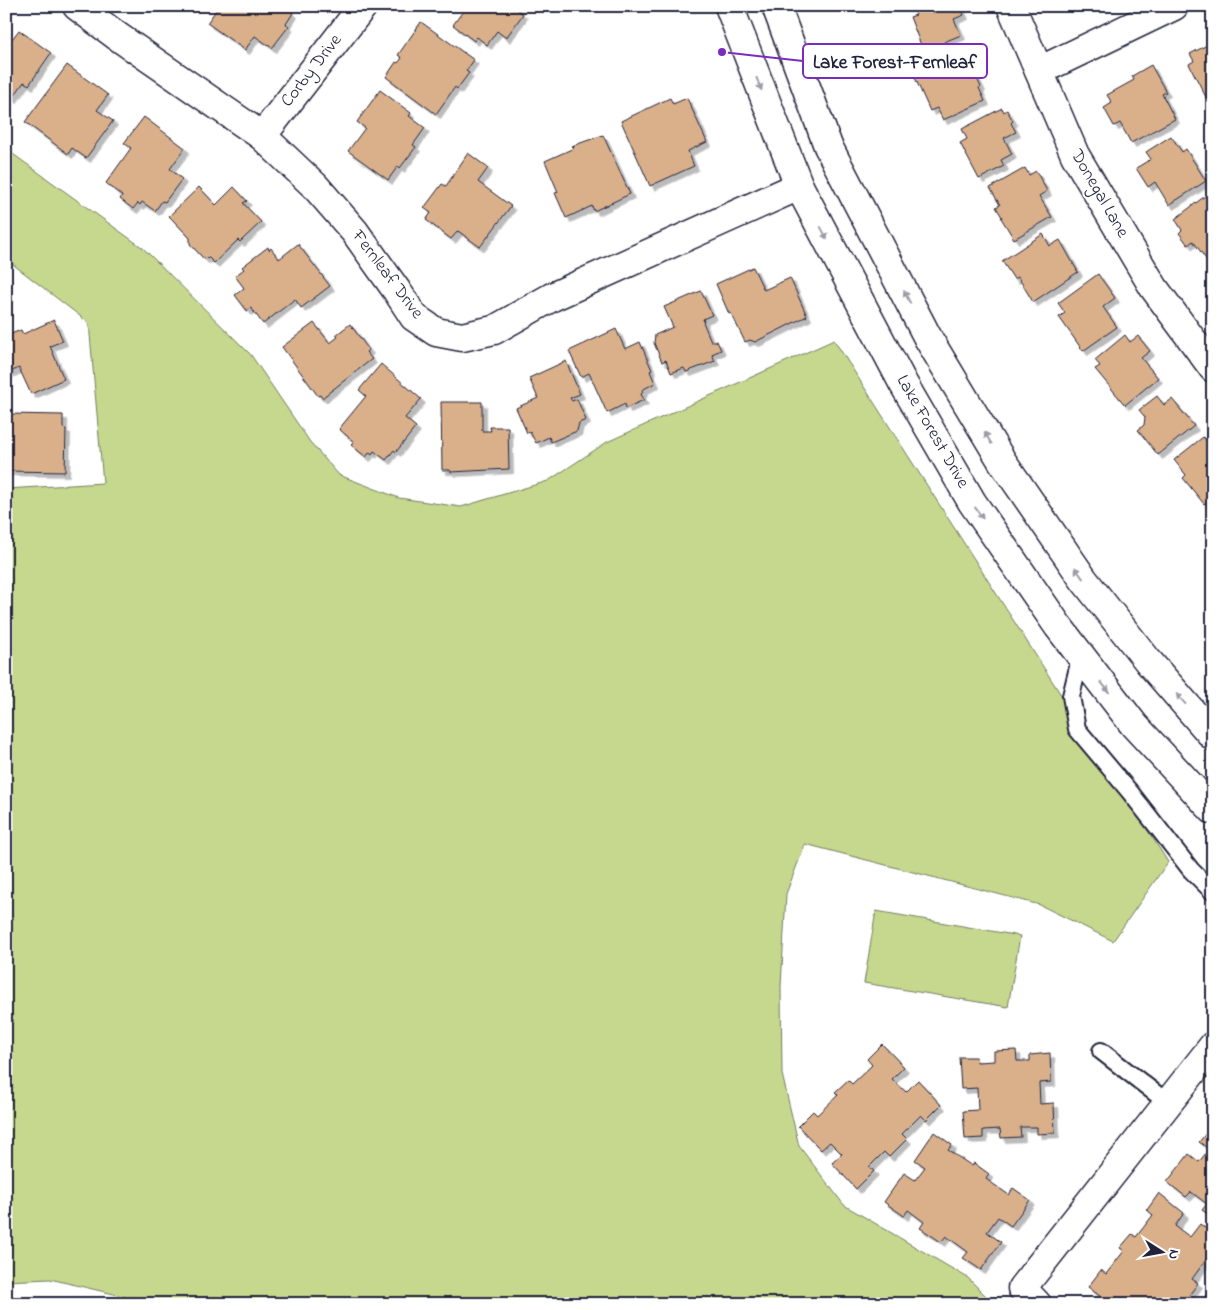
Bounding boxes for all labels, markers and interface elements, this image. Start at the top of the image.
street label: Corby Drive [275,28,349,113]
callout: Lake Forest-Fernleaf [803,44,987,78]
text: Lake Forest-Fernleaf [813,50,978,77]
one-way arrow [756,77,763,92]
street label: Donegal Lane [1062,144,1135,244]
street label: Fernleaf Drive [344,224,430,326]
one-way arrow [820,226,828,240]
one-way arrow [903,290,911,305]
street label: Lake Forest Drive [889,370,976,494]
one-way arrow [984,432,993,445]
one-way arrow [974,506,984,520]
one-way arrow [1074,566,1084,580]
one-way arrow [1100,680,1111,693]
one-way arrow [1175,694,1187,706]
north arrow [1136,1228,1186,1278]
text: N [1162,1248,1184,1261]

